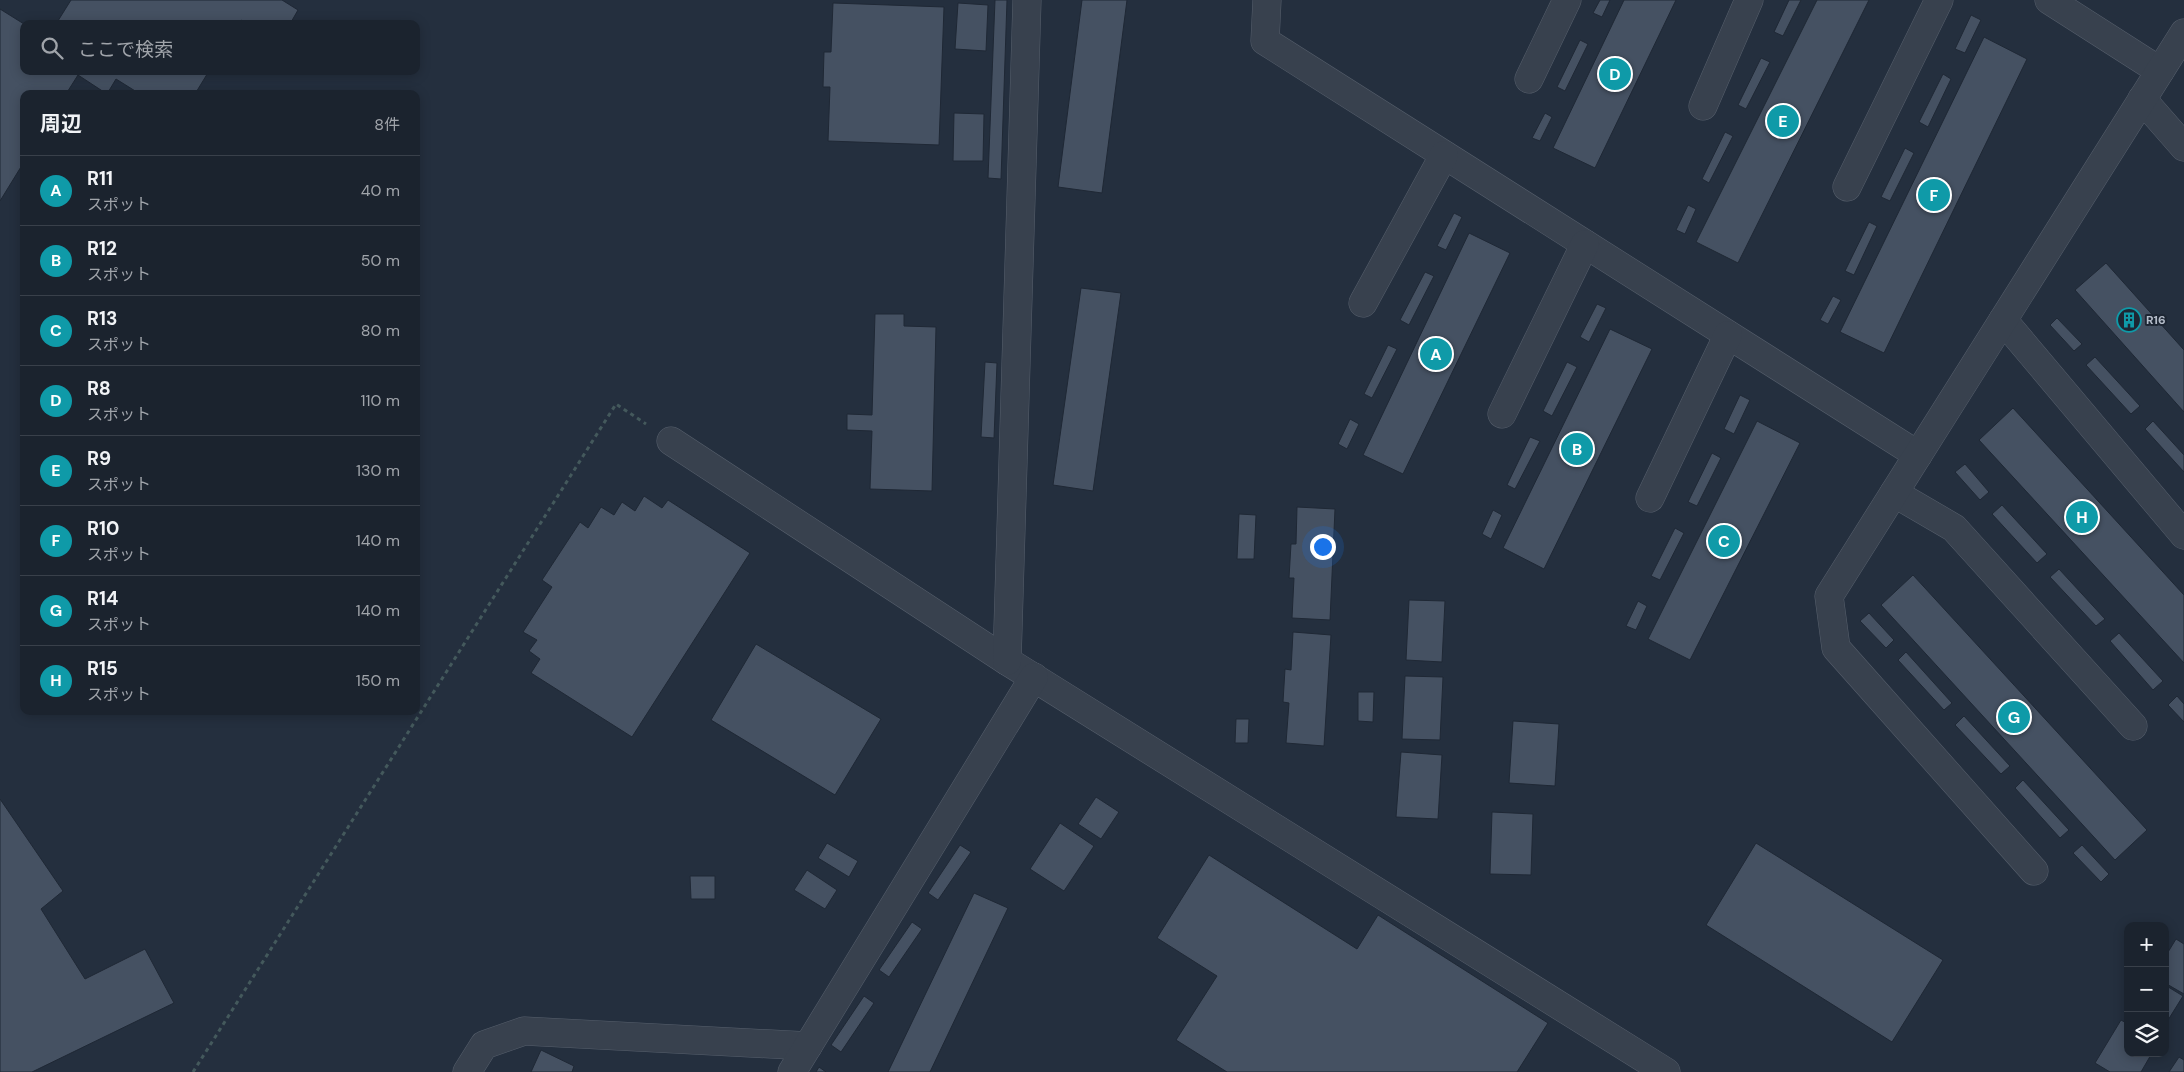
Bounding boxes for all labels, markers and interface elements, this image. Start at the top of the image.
search box [20,20,420,75]
icon: search [38,34,66,62]
text: ここで検索 [78,37,173,62]
pin: D [1599,55,1631,93]
pin: E [1767,102,1799,140]
text: 周辺 [40,110,82,138]
text: 8件 [374,114,400,135]
text: R11 [87,166,113,191]
pin: F [1918,176,1950,214]
text: A [50,180,62,201]
text: 40 m [361,180,400,201]
text: スポット [87,194,151,215]
text: R12 [87,236,117,261]
text: B [51,250,61,271]
text: 50 m [361,250,400,271]
text: スポット [87,264,151,285]
text: R13 [87,306,117,331]
building icon: R16 [2116,307,2142,333]
place label: R16 [2146,312,2166,328]
text: C [50,320,62,341]
text: 80 m [361,320,400,341]
text: スポット [87,334,151,355]
pin: A [1420,335,1452,373]
text: R8 [87,376,111,401]
text: D [50,390,62,411]
text: 110 m [361,390,400,411]
text: スポット [87,404,151,425]
pin: B [1561,430,1593,468]
text: R9 [87,446,111,471]
text: E [51,460,61,481]
text: 130 m [356,460,400,481]
text: スポット [87,474,151,495]
pin: H [2066,498,2098,536]
text: R10 [87,516,119,541]
pin: C [1708,522,1740,560]
text: F [52,530,60,551]
text: 140 m [356,530,400,551]
your location [1310,534,1336,560]
text: スポット [87,544,151,565]
text: R14 [87,586,118,611]
text: G [50,600,62,621]
text: 140 m [356,600,400,621]
text: スポット [87,614,151,635]
text: R15 [87,656,118,681]
text: H [50,670,62,691]
text: 150 m [356,670,400,691]
text: スポット [87,684,151,705]
pin: G [1998,698,2030,736]
map controls [2124,922,2169,1057]
button: + [2124,922,2169,967]
button: − [2124,967,2169,1012]
button: layers [2124,1012,2169,1057]

